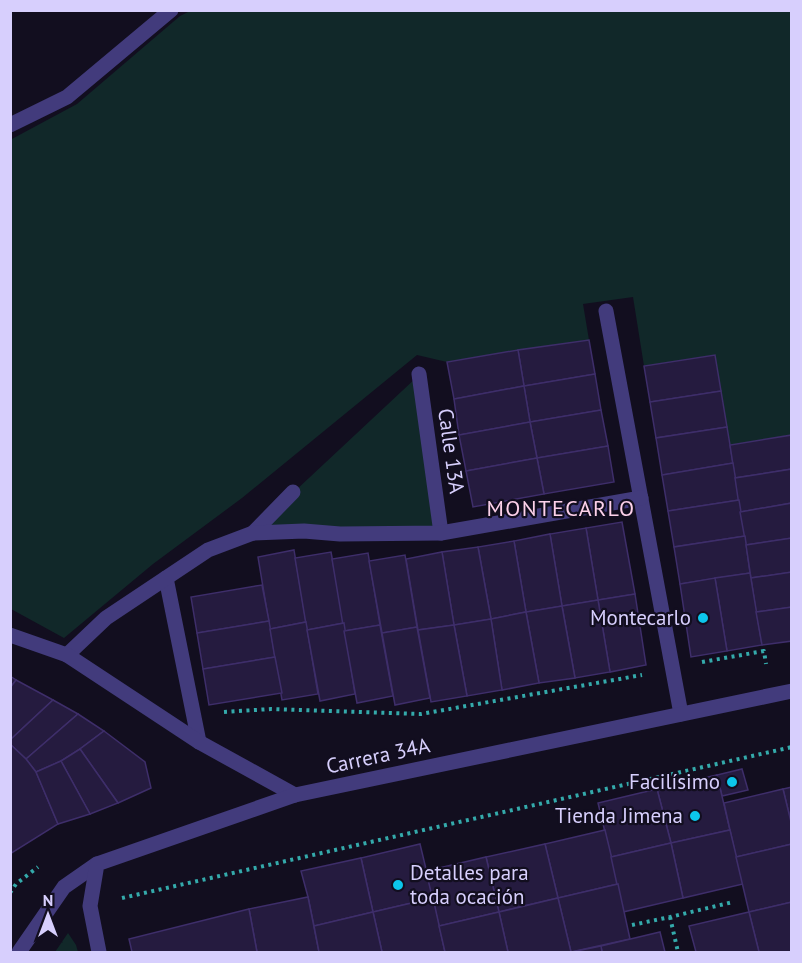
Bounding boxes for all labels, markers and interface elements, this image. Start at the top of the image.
street label: Calle 13A [432,407,471,496]
district label: MONTECARLO [486,494,636,522]
place label: Montecarlo [590,604,691,631]
marker: Montecarlo [696,611,710,625]
street label: Carrera 34A [324,731,433,780]
place label: Facilísimo [629,768,720,795]
marker: Facilísimo [725,775,739,789]
place label: Tienda Jimena [555,802,683,829]
marker: Tienda Jimena [688,809,702,823]
place label: Detalles para toda ocación [410,859,529,910]
marker: Detalles para toda ocación [391,878,405,892]
north arrow [18,885,78,945]
text: N [43,890,53,910]

